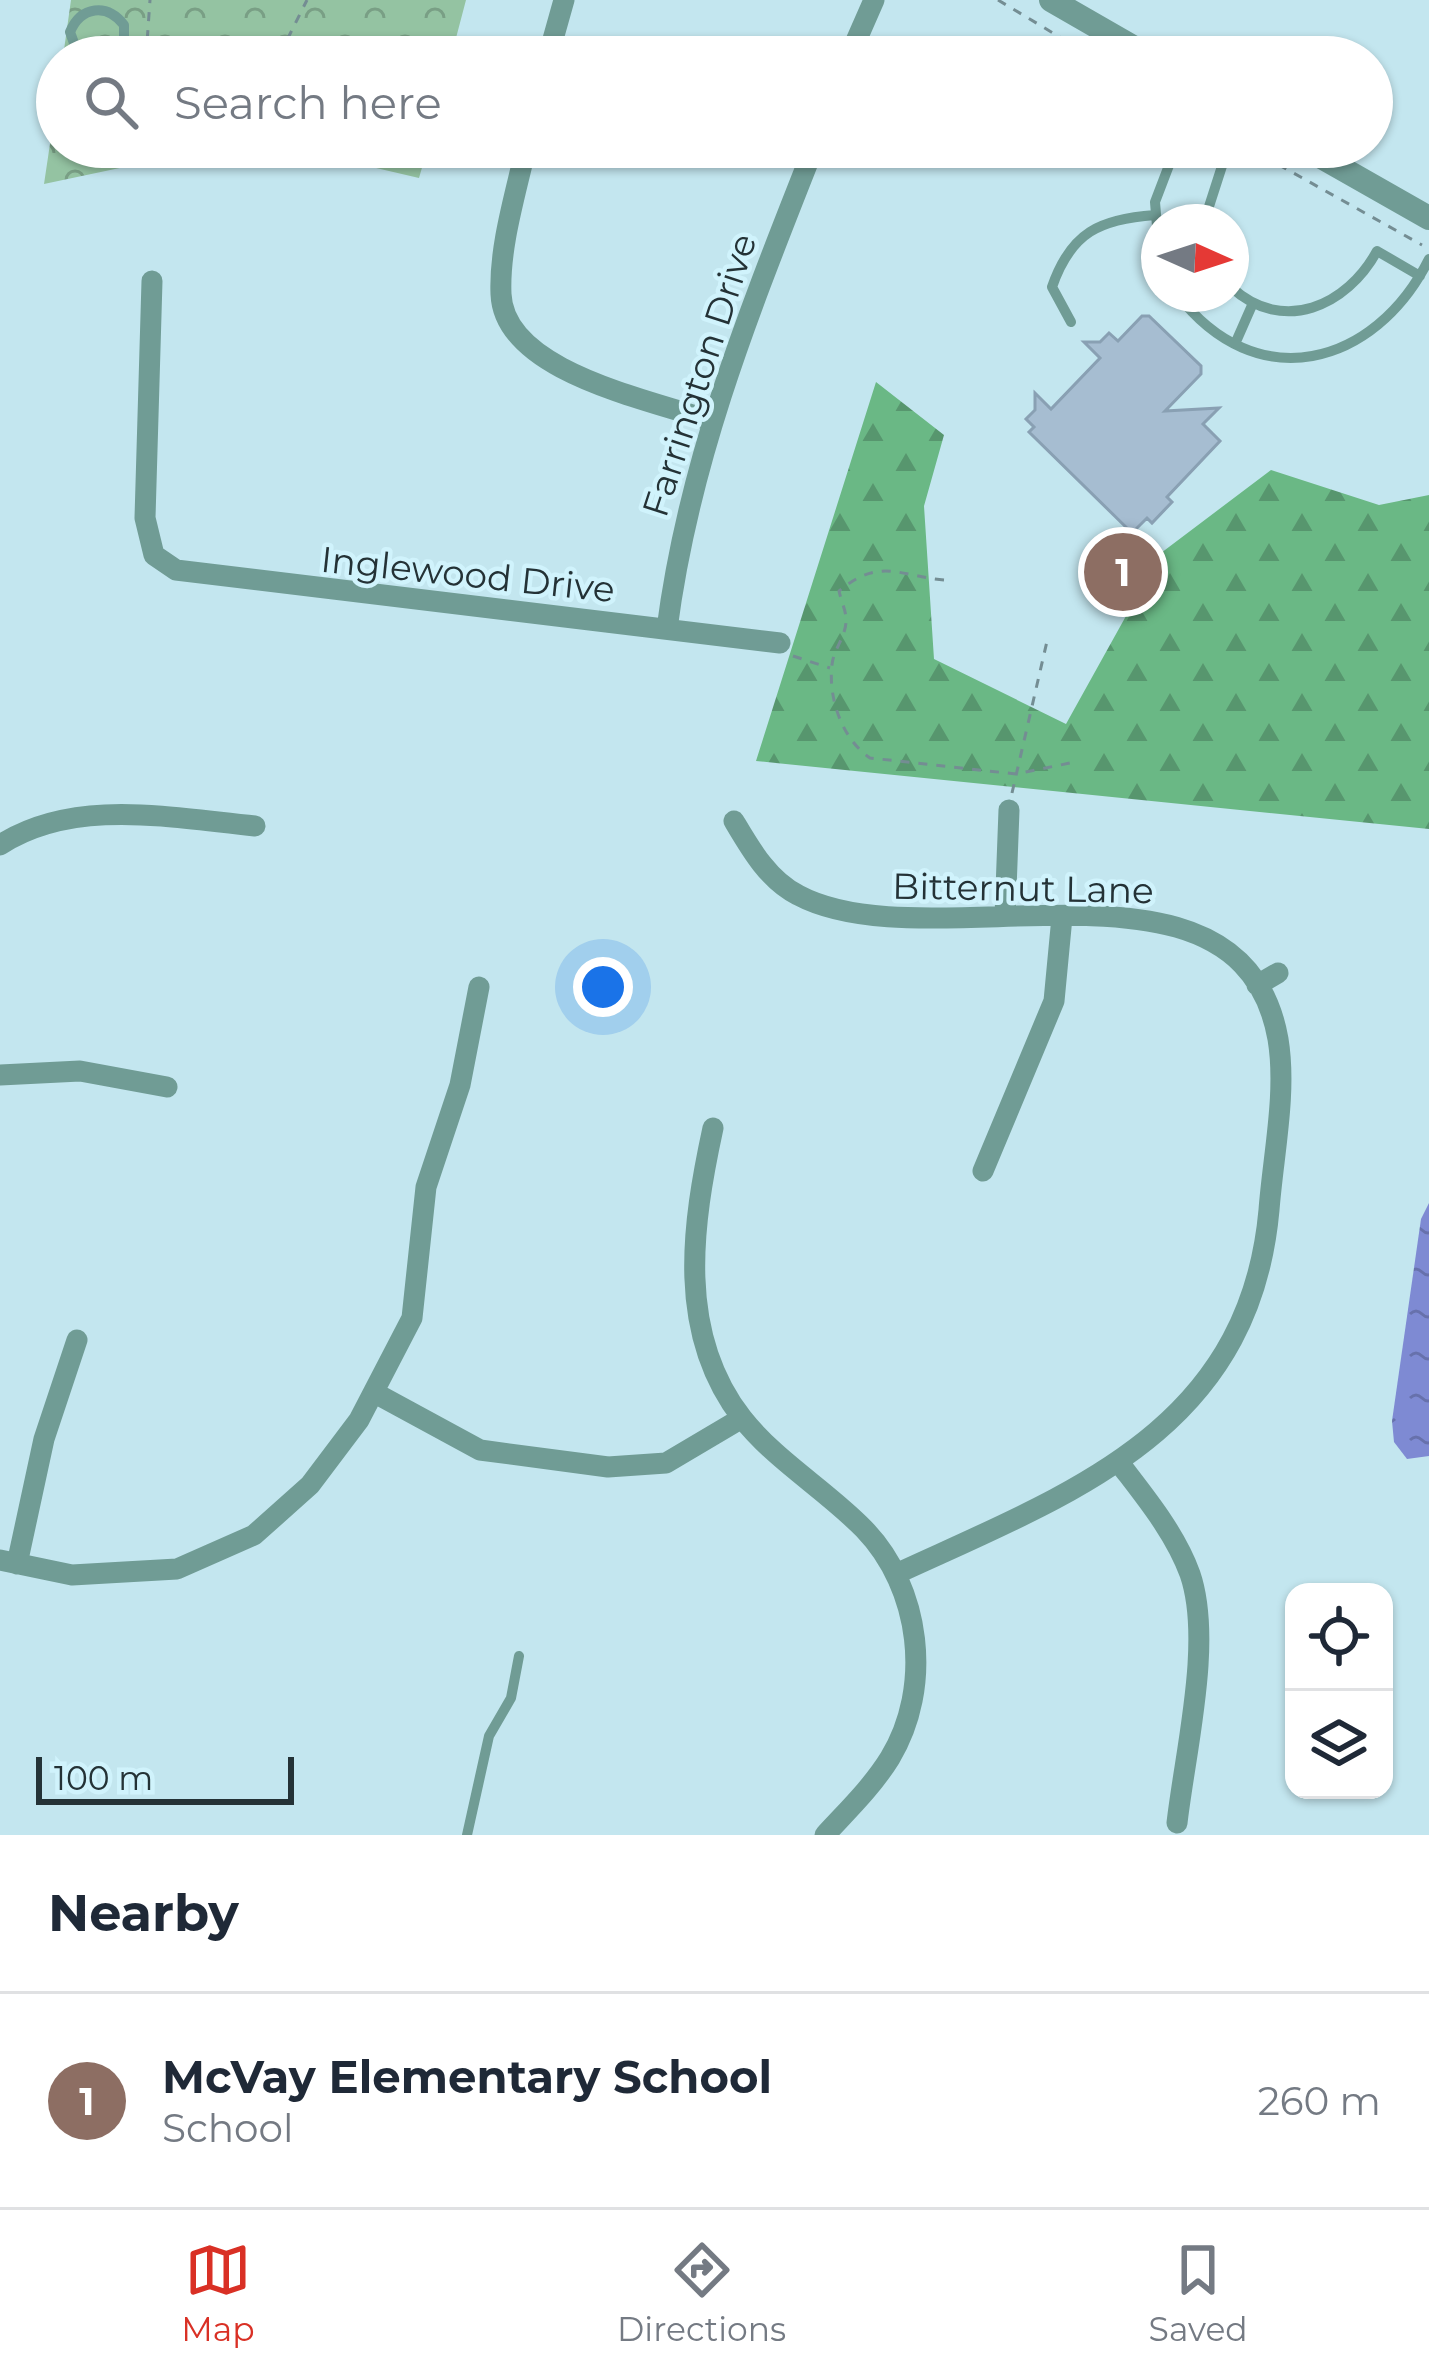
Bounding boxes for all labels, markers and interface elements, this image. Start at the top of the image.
search box [36,36,1393,168]
icon: search [78,69,144,135]
text: Search here [174,75,442,130]
north arrow [1141,204,1249,312]
street label: Farrington Drive [633,228,765,522]
pin: 1 [1084,527,1162,617]
street label: Inglewood Drive [319,537,617,611]
street label: Bitternut Lane [892,864,1154,912]
your location [573,957,633,1017]
map controls [1285,1583,1393,1799]
button: locate [1285,1583,1393,1691]
button: layers [1285,1691,1393,1799]
scale bar [36,1751,294,1804]
text: 100 m [54,1758,153,1798]
text: Nearby [48,1882,239,1944]
text: McVay Elementary School [162,2049,772,2104]
text: 1 [79,2077,95,2125]
text: 260 m [1258,2077,1381,2125]
text: School [162,2104,293,2152]
tab: Map [181,2237,255,2349]
tab: Directions [617,2237,786,2349]
tab: Saved [1149,2237,1248,2349]

